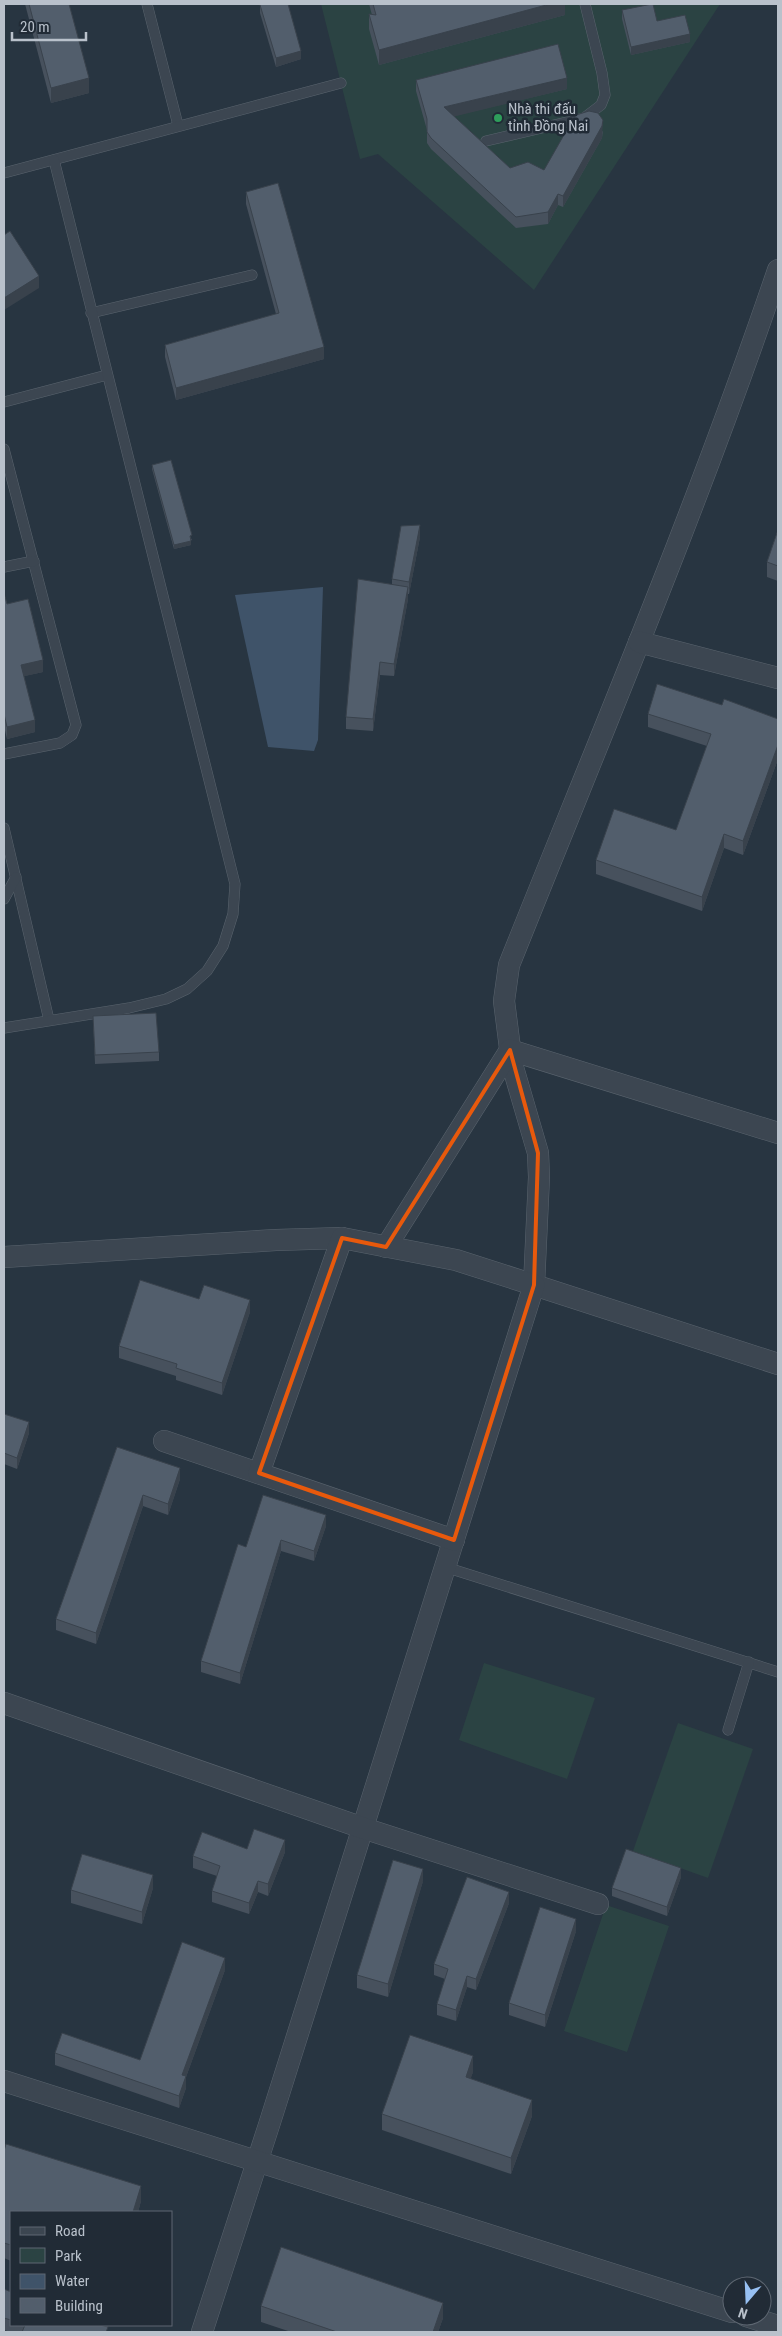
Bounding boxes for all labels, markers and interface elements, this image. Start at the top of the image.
scale bar [12,10,86,42]
text: 20 m [20,18,50,36]
place label: Nhà thi đấu tỉnh Đồng Nai [508,100,588,135]
marker: Nhà thi đấu tỉnh Đồng Nai [492,112,504,124]
legend [10,2211,172,2326]
text: Road [55,2222,85,2240]
text: Park [55,2247,82,2265]
text: Water [55,2272,90,2290]
north arrow [722,2276,772,2326]
text: Building [55,2297,103,2315]
text: N [736,2304,749,2322]

